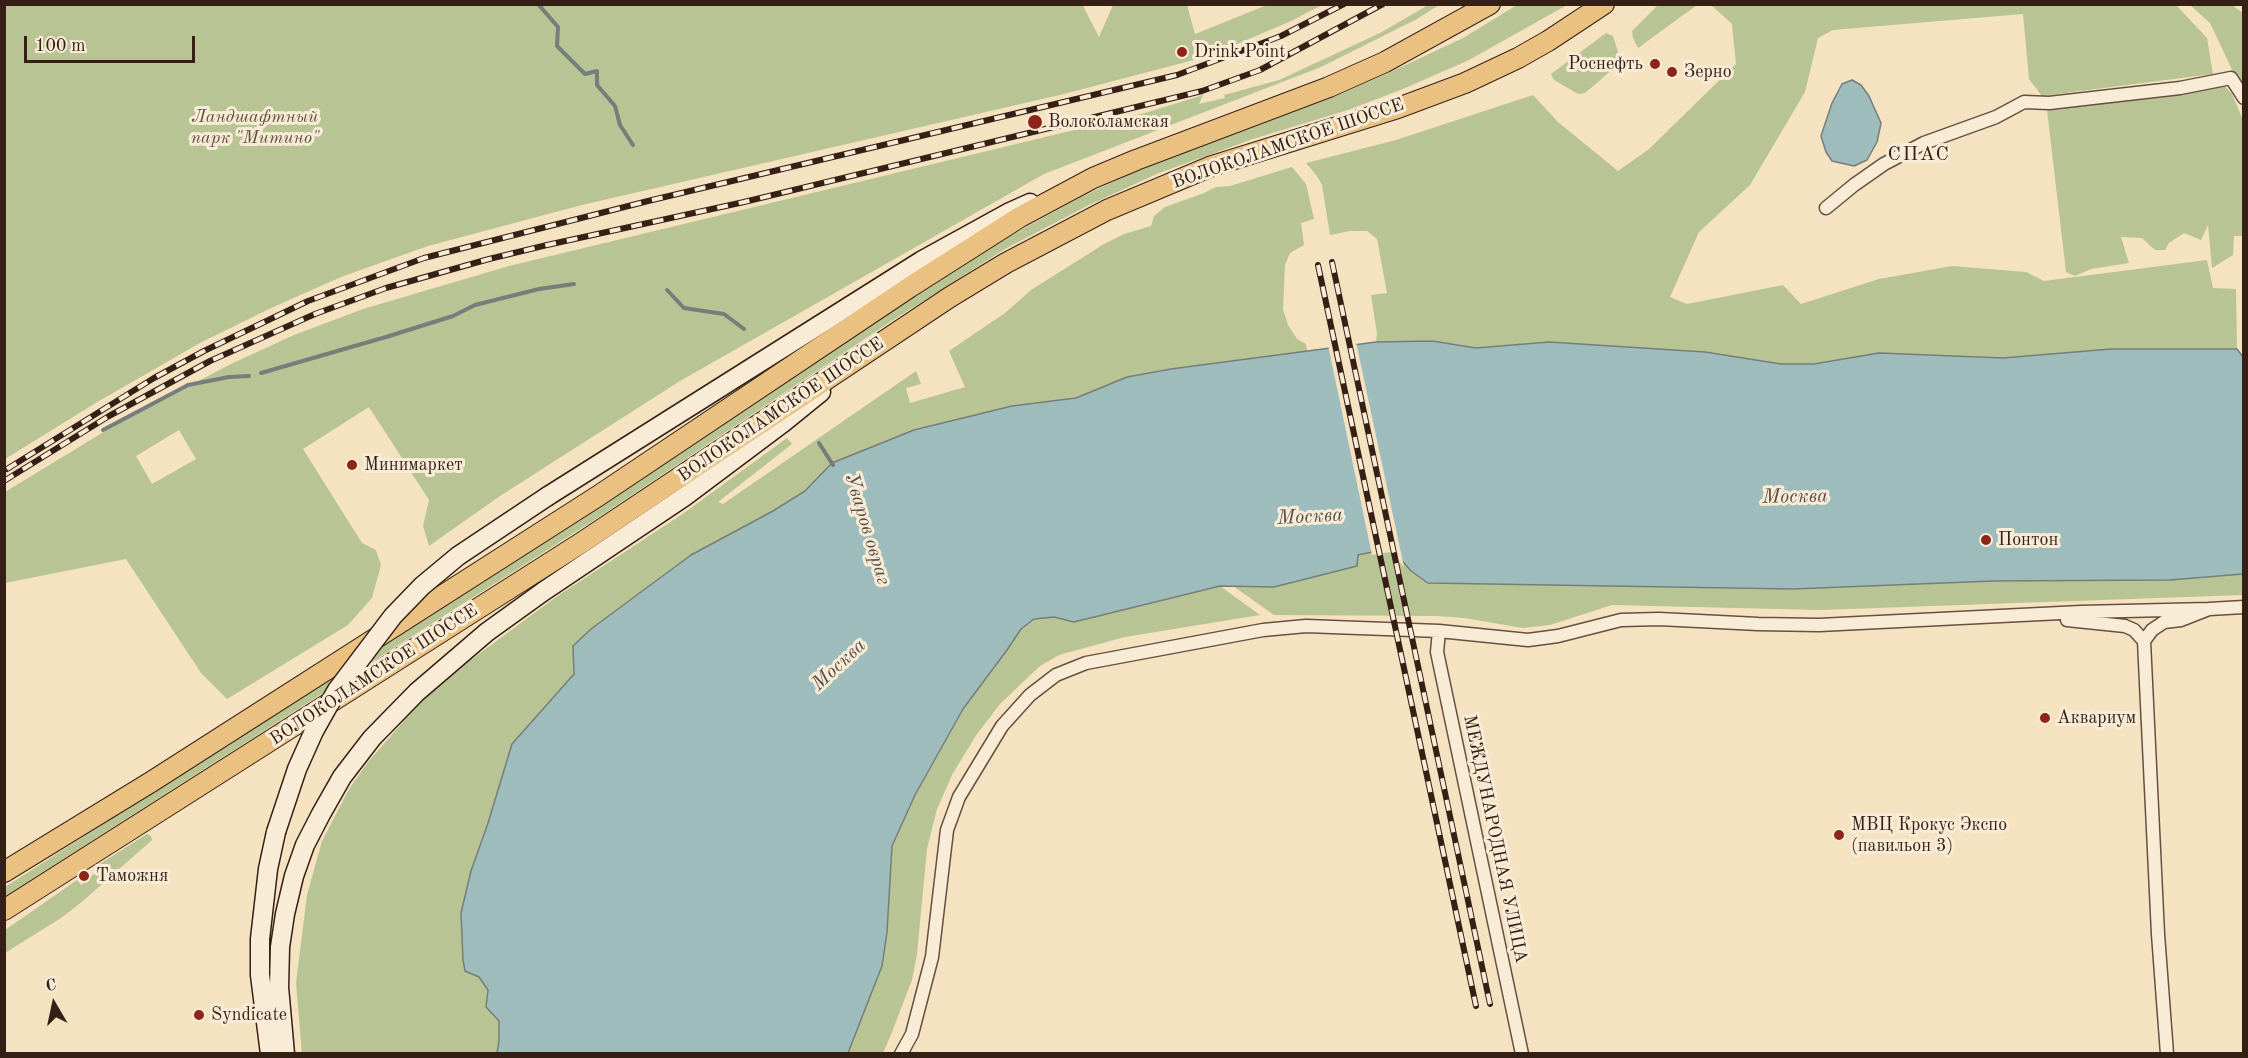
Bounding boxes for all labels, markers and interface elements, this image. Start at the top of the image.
scale bar [27,24,198,62]
text: 100 m [35,37,86,55]
place label: Drink Point [1194,41,1286,63]
marker: Drink Point [1175,45,1189,59]
place label: Роснефть [1568,53,1643,75]
marker: Роснефть [1648,57,1662,71]
place label: Зерно [1684,61,1732,83]
marker: Зерно [1665,65,1679,79]
street label: ВОЛОКОЛАМСКОЕ ШОССЕ [1169,94,1407,194]
park label: Ландшафтный парк "Митино" [191,106,319,148]
place label: Волоколамская [1048,111,1169,133]
marker: Волоколамская [1026,113,1044,131]
district label: СПАС [1888,143,1950,167]
street label: ВОЛОКОЛАМСКОЕ ШОССЕ [674,333,888,487]
place label: Минимаркет [364,454,463,476]
marker: Минимаркет [345,458,359,472]
water label: Уваров овраг [838,470,896,588]
water label: Москва [1762,484,1828,510]
water label: Москва [1277,503,1343,531]
place label: Понтон [1998,529,2058,551]
marker: Понтон [1979,533,1993,547]
street label: ВОЛОКОЛАМСКОЕ ШОССЕ [266,600,482,750]
water label: Москва [807,634,871,696]
place label: Аквариум [2057,707,2136,729]
marker: Аквариум [2038,711,2052,725]
street label: МЕЖДУНАРОДНАЯ УЛИЦА [1458,713,1532,965]
place label: МВЦ Крокус Экспо (павильон 3) [1851,814,2007,856]
marker: МВЦ Крокус Экспо (павильон 3) [1832,828,1846,842]
place label: Таможня [96,865,168,887]
marker: Таможня [77,869,91,883]
north arrow [24,974,84,1034]
text: С [45,977,58,995]
place label: Syndicate [211,1004,287,1026]
marker: Syndicate [192,1008,206,1022]

